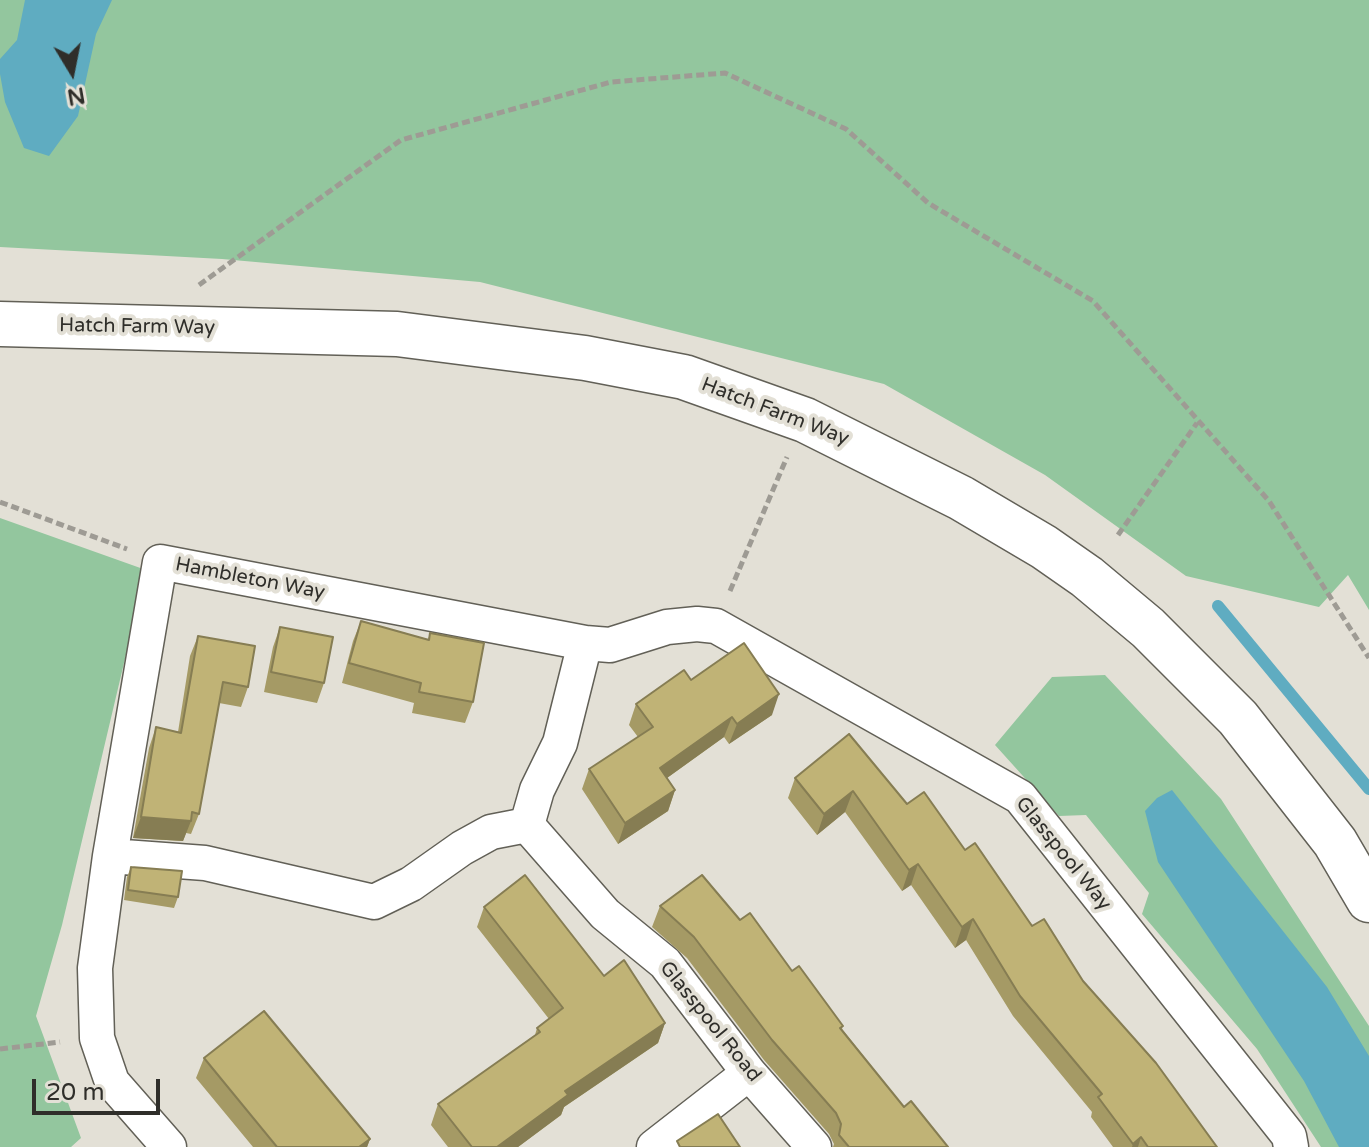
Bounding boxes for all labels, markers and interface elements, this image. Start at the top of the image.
north arrow [32,32,112,112]
text: N [65,81,87,110]
street label: Hatch Farm Way [59,314,215,340]
street label: Hatch Farm Way [698,373,852,451]
street label: Hambleton Way [173,553,327,605]
street label: Glasspool Way [1010,792,1116,916]
street label: Glasspool Road [654,957,766,1087]
scale bar [36,1063,164,1113]
text: 20 m [46,1078,104,1107]

